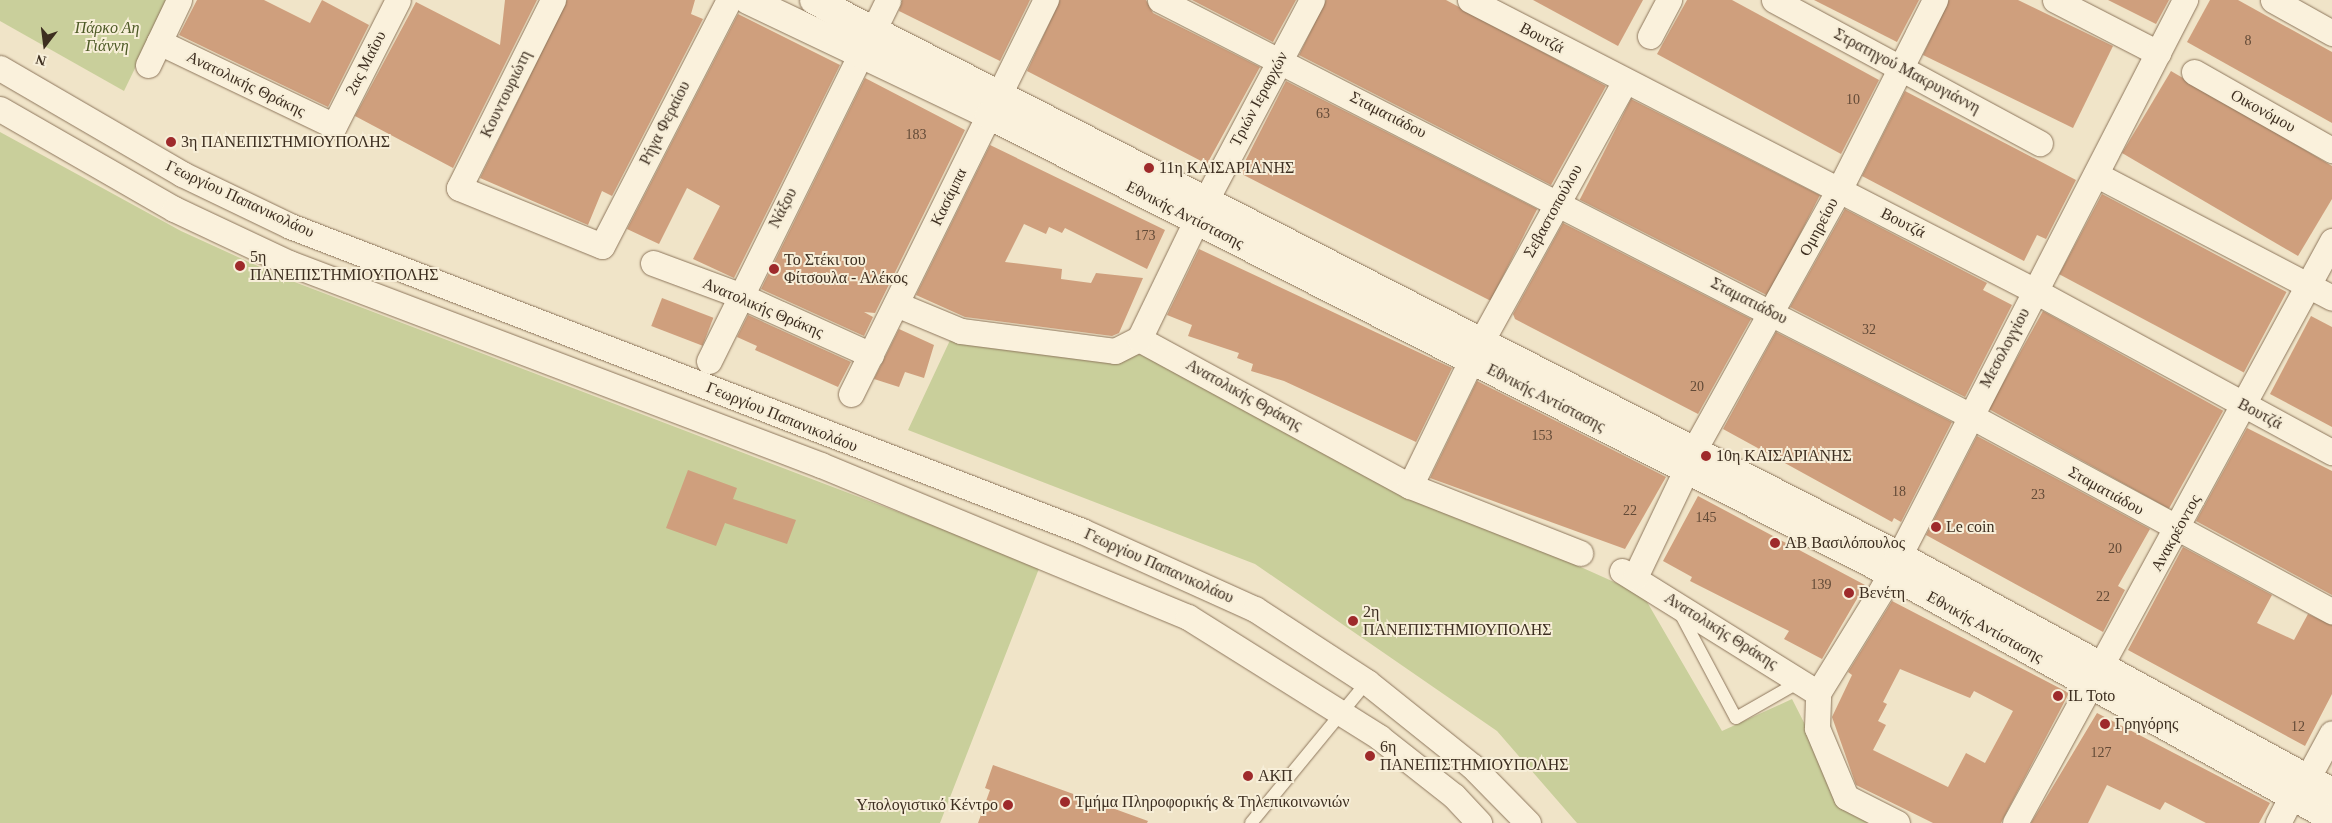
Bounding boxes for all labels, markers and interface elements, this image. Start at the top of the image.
park label: Πάρκο Αη Γιάννη [74,18,140,56]
street label: Βουτζά [1517,18,1567,58]
north arrow [20,20,70,70]
street label: Στρατηγού Μακρυγιάννη [1831,24,1983,118]
street label: 2ας Μαΐου [342,28,390,98]
house number: 8 [2244,33,2252,49]
street label: Ανατολικής Θράκης [183,47,309,121]
street label: Κουντουριώτη [477,47,535,141]
street label: Τριών Ιεραρχών [1226,48,1292,150]
text: N [34,51,48,69]
street label: Ρήγα Φεραίου [636,78,694,168]
street label: Οικονόμου [2227,85,2299,137]
street label: Σταματιάδου [1346,88,1430,142]
house number: 10 [1846,92,1860,108]
house number: 63 [1316,106,1330,122]
house number: 183 [906,127,926,143]
place label: 3η ΠΑΝΕΠΙΣΤΗΜΙΟΥΠΟΛΗΣ [181,132,390,152]
marker: 3η ΠΑΝΕΠΙΣΤΗΜΙΟΥΠΟΛΗΣ [165,136,177,148]
street label: Γεωργίου Παπανικολάου [163,156,317,242]
place label: 11η ΚΑΙΣΑΡΙΑΝΗΣ [1159,158,1294,178]
street label: Σεβαστοπούλου [1520,161,1586,261]
marker: 11η ΚΑΙΣΑΡΙΑΝΗΣ [1143,162,1155,174]
street label: Κασάμπα [927,165,971,229]
street label: Εθνικής Αντίστασης [1122,177,1248,253]
street label: Νάξου [765,185,801,231]
street label: Ομηρείου [1796,194,1842,260]
street label: Βουτζά [1878,204,1928,242]
house number: 173 [1134,228,1156,244]
place label: 5η ΠΑΝΕΠΙΣΤΗΜΙΟΥΠΟΛΗΣ [250,247,439,285]
place label: Το Στέκι του Φίτσουλα - Αλέκος [784,250,909,288]
marker: 5η ΠΑΝΕΠΙΣΤΗΜΙΟΥΠΟΛΗΣ [234,260,246,272]
marker: Το Στέκι του Φίτσουλα - Αλέκος [768,263,780,275]
street label: Ανατολικής Θράκης [700,274,826,342]
street label: Σταματιάδου [1707,274,1791,328]
street label: Μεσολογγίου [1976,305,2034,391]
house number: 32 [1862,322,1876,338]
street label: Ανατολικής Θράκης [1183,355,1305,435]
street label: Εθνικής Αντίστασης [1483,360,1609,436]
street label: Γεωργίου Παπανικολάου [704,378,860,456]
house number: 20 [1690,379,1704,395]
street label: Βουτζά [2235,394,2285,434]
house number: 153 [1531,428,1552,444]
place label: 10η ΚΑΙΣΑΡΙΑΝΗΣ [1716,446,1852,466]
marker: 10η ΚΑΙΣΑΡΙΑΝΗΣ [1700,450,1712,462]
street label: Σταματιάδου [2065,462,2147,520]
house number: 18 [1892,484,1906,500]
house number: 23 [2031,487,2045,503]
street label: Ανακρέοντος [2147,491,2205,575]
house number: 22 [1623,503,1637,519]
house number: 145 [1695,510,1716,526]
place label: Le coin [1946,517,1994,537]
marker: Le coin [1930,521,1942,533]
street label: Γεωργίου Παπανικολάου [1081,524,1237,608]
place label: ΑΒ Βασιλόπουλος [1785,533,1905,553]
marker: ΑΒ Βασιλόπουλος [1769,537,1781,549]
house number: 20 [2108,541,2122,557]
house number: 139 [1810,577,1832,593]
place label: Βενέτη [1859,583,1905,603]
marker: Βενέτη [1843,587,1855,599]
street label: Εθνικής Αντίστασης [1923,587,2047,667]
street label: Ανατολικής Θράκης [1661,588,1781,674]
house number: 22 [2096,589,2110,605]
place label: 2η ΠΑΝΕΠΙΣΤΗΜΙΟΥΠΟΛΗΣ [1363,602,1552,640]
marker: 2η ΠΑΝΕΠΙΣΤΗΜΙΟΥΠΟΛΗΣ [1347,615,1359,627]
place label: IL Toto [2068,686,2116,706]
marker: IL Toto [2052,690,2064,702]
place label: Γρηγόρης [2115,714,2178,734]
marker: Γρηγόρης [2099,718,2111,730]
house number: 12 [2291,719,2305,735]
place label: 6η ΠΑΝΕΠΙΣΤΗΜΙΟΥΠΟΛΗΣ [1380,737,1569,775]
house number: 127 [2090,745,2112,761]
marker: 6η ΠΑΝΕΠΙΣΤΗΜΙΟΥΠΟΛΗΣ [1364,750,1376,762]
place label: ΑΚΠ [1258,766,1293,786]
marker: ΑΚΠ [1242,770,1254,782]
place label: Τμήμα Πληροφορικής & Τηλεπικοινωνιών [1075,792,1350,812]
place label: Υπολογιστικό Κέντρο [856,795,998,815]
marker: Τμήμα Πληροφορικής & Τηλεπικοινωνιών [1059,796,1071,808]
marker: Υπολογιστικό Κέντρο [1002,799,1014,811]

